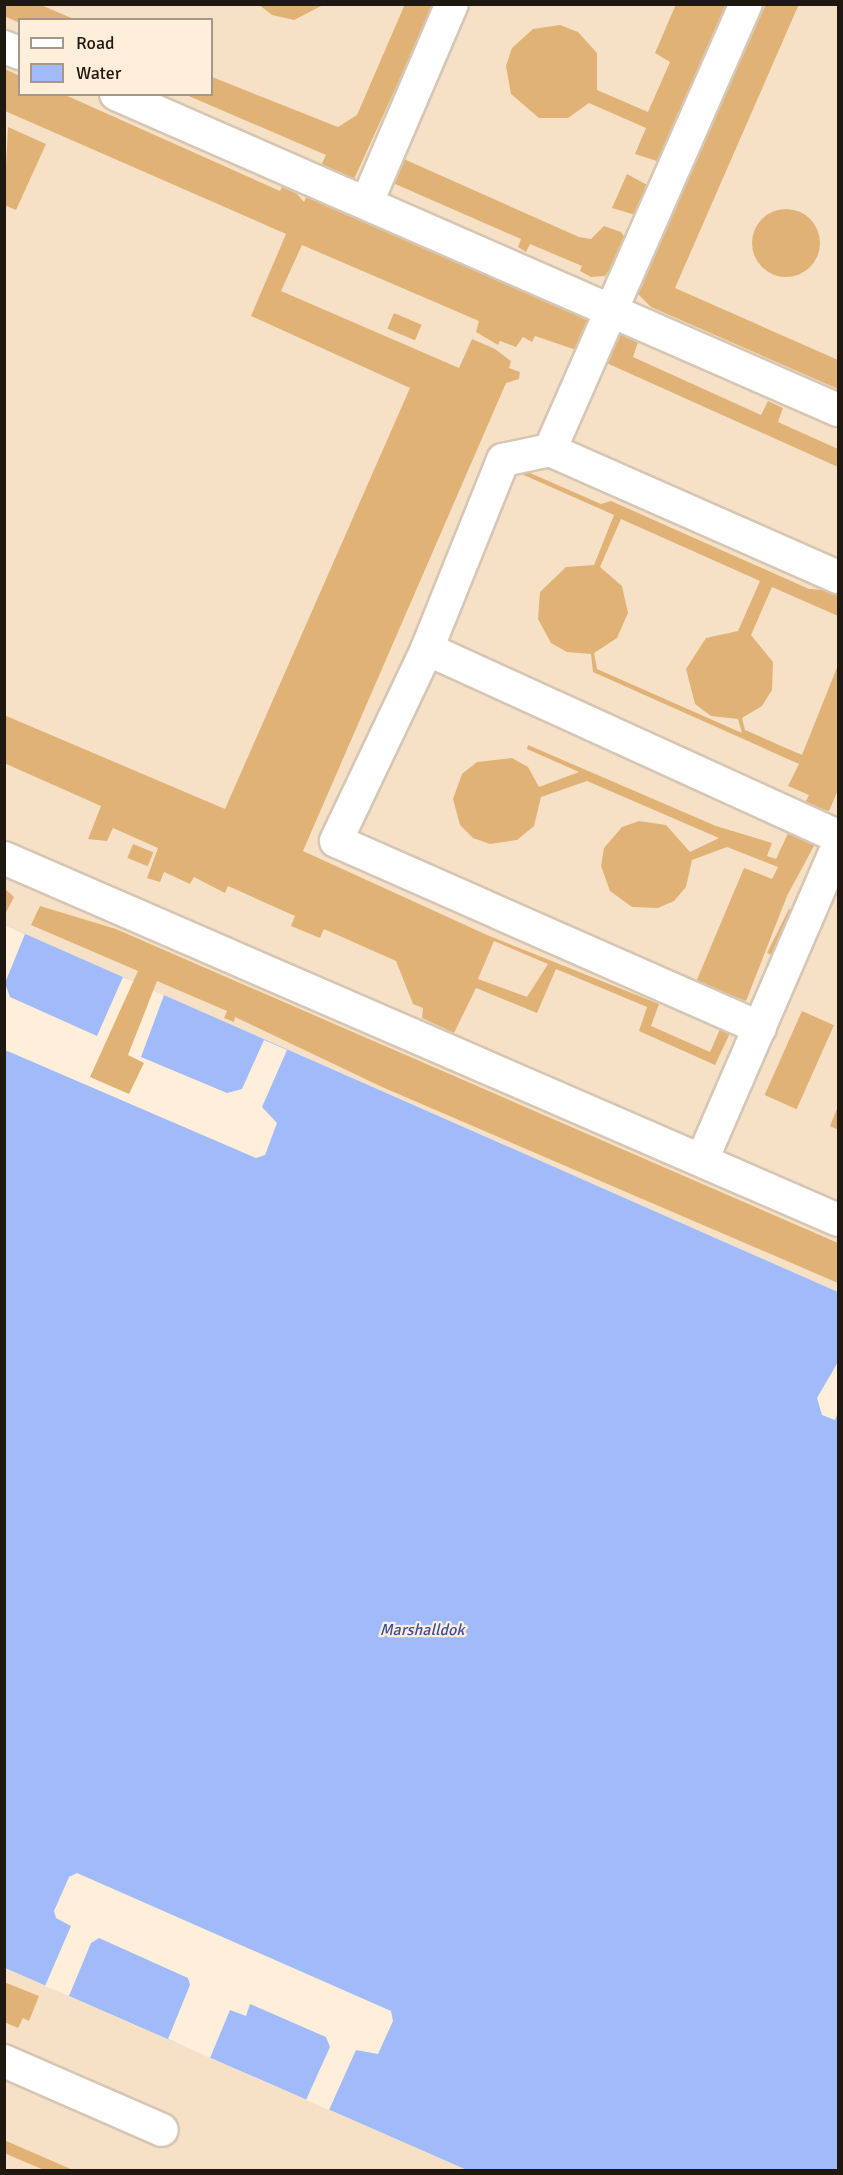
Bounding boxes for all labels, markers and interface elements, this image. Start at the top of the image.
legend [18,18,213,96]
text: Road [76,32,115,54]
text: Water [76,62,121,84]
water label: Marshalldok [380,1620,464,1640]

